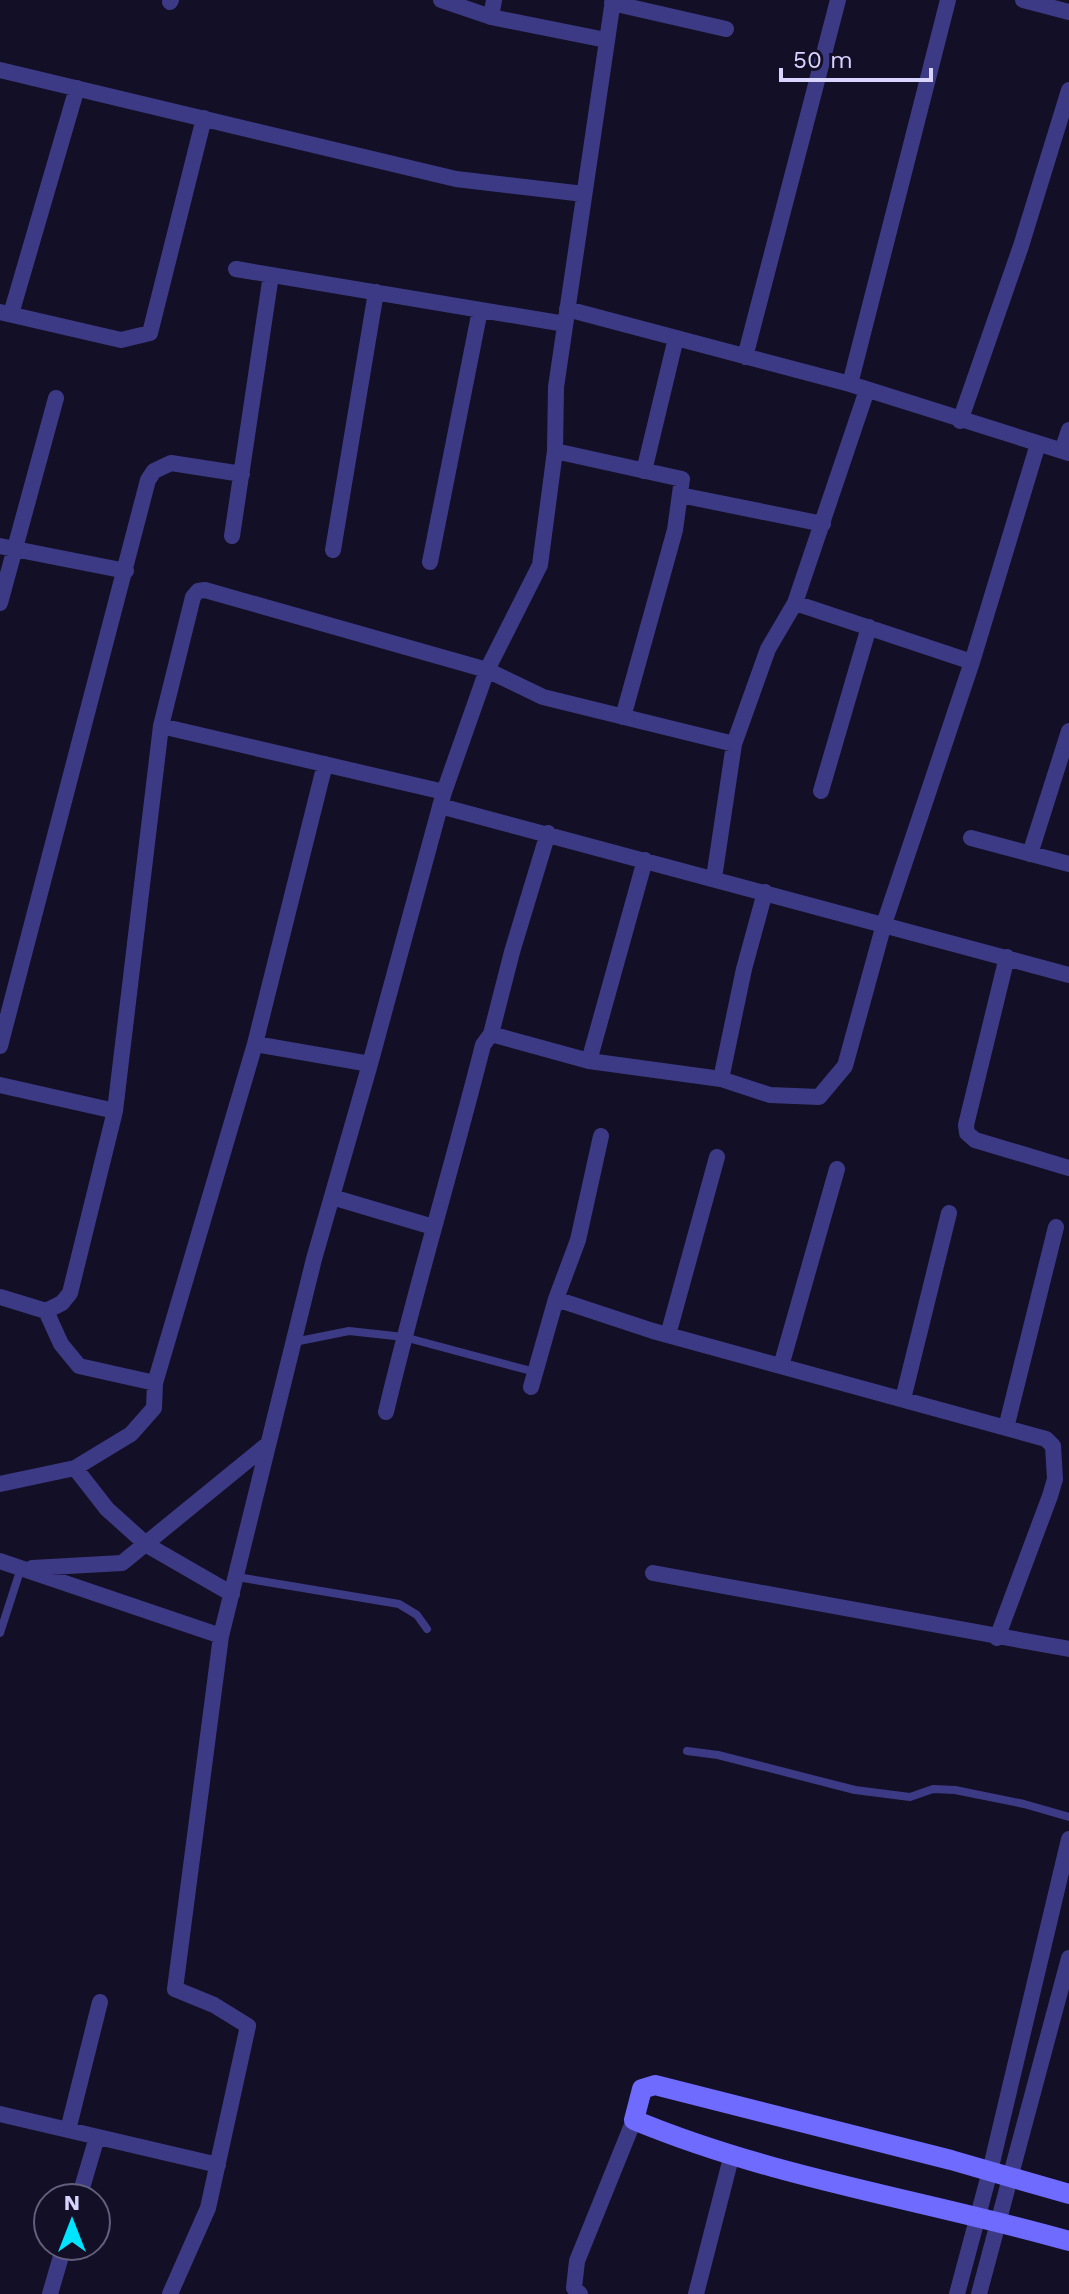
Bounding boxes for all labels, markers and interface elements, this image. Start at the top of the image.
scale bar [781,32,931,82]
text: 50 m [793,46,853,74]
north arrow [32,2182,112,2262]
text: N [64,2190,80,2215]

